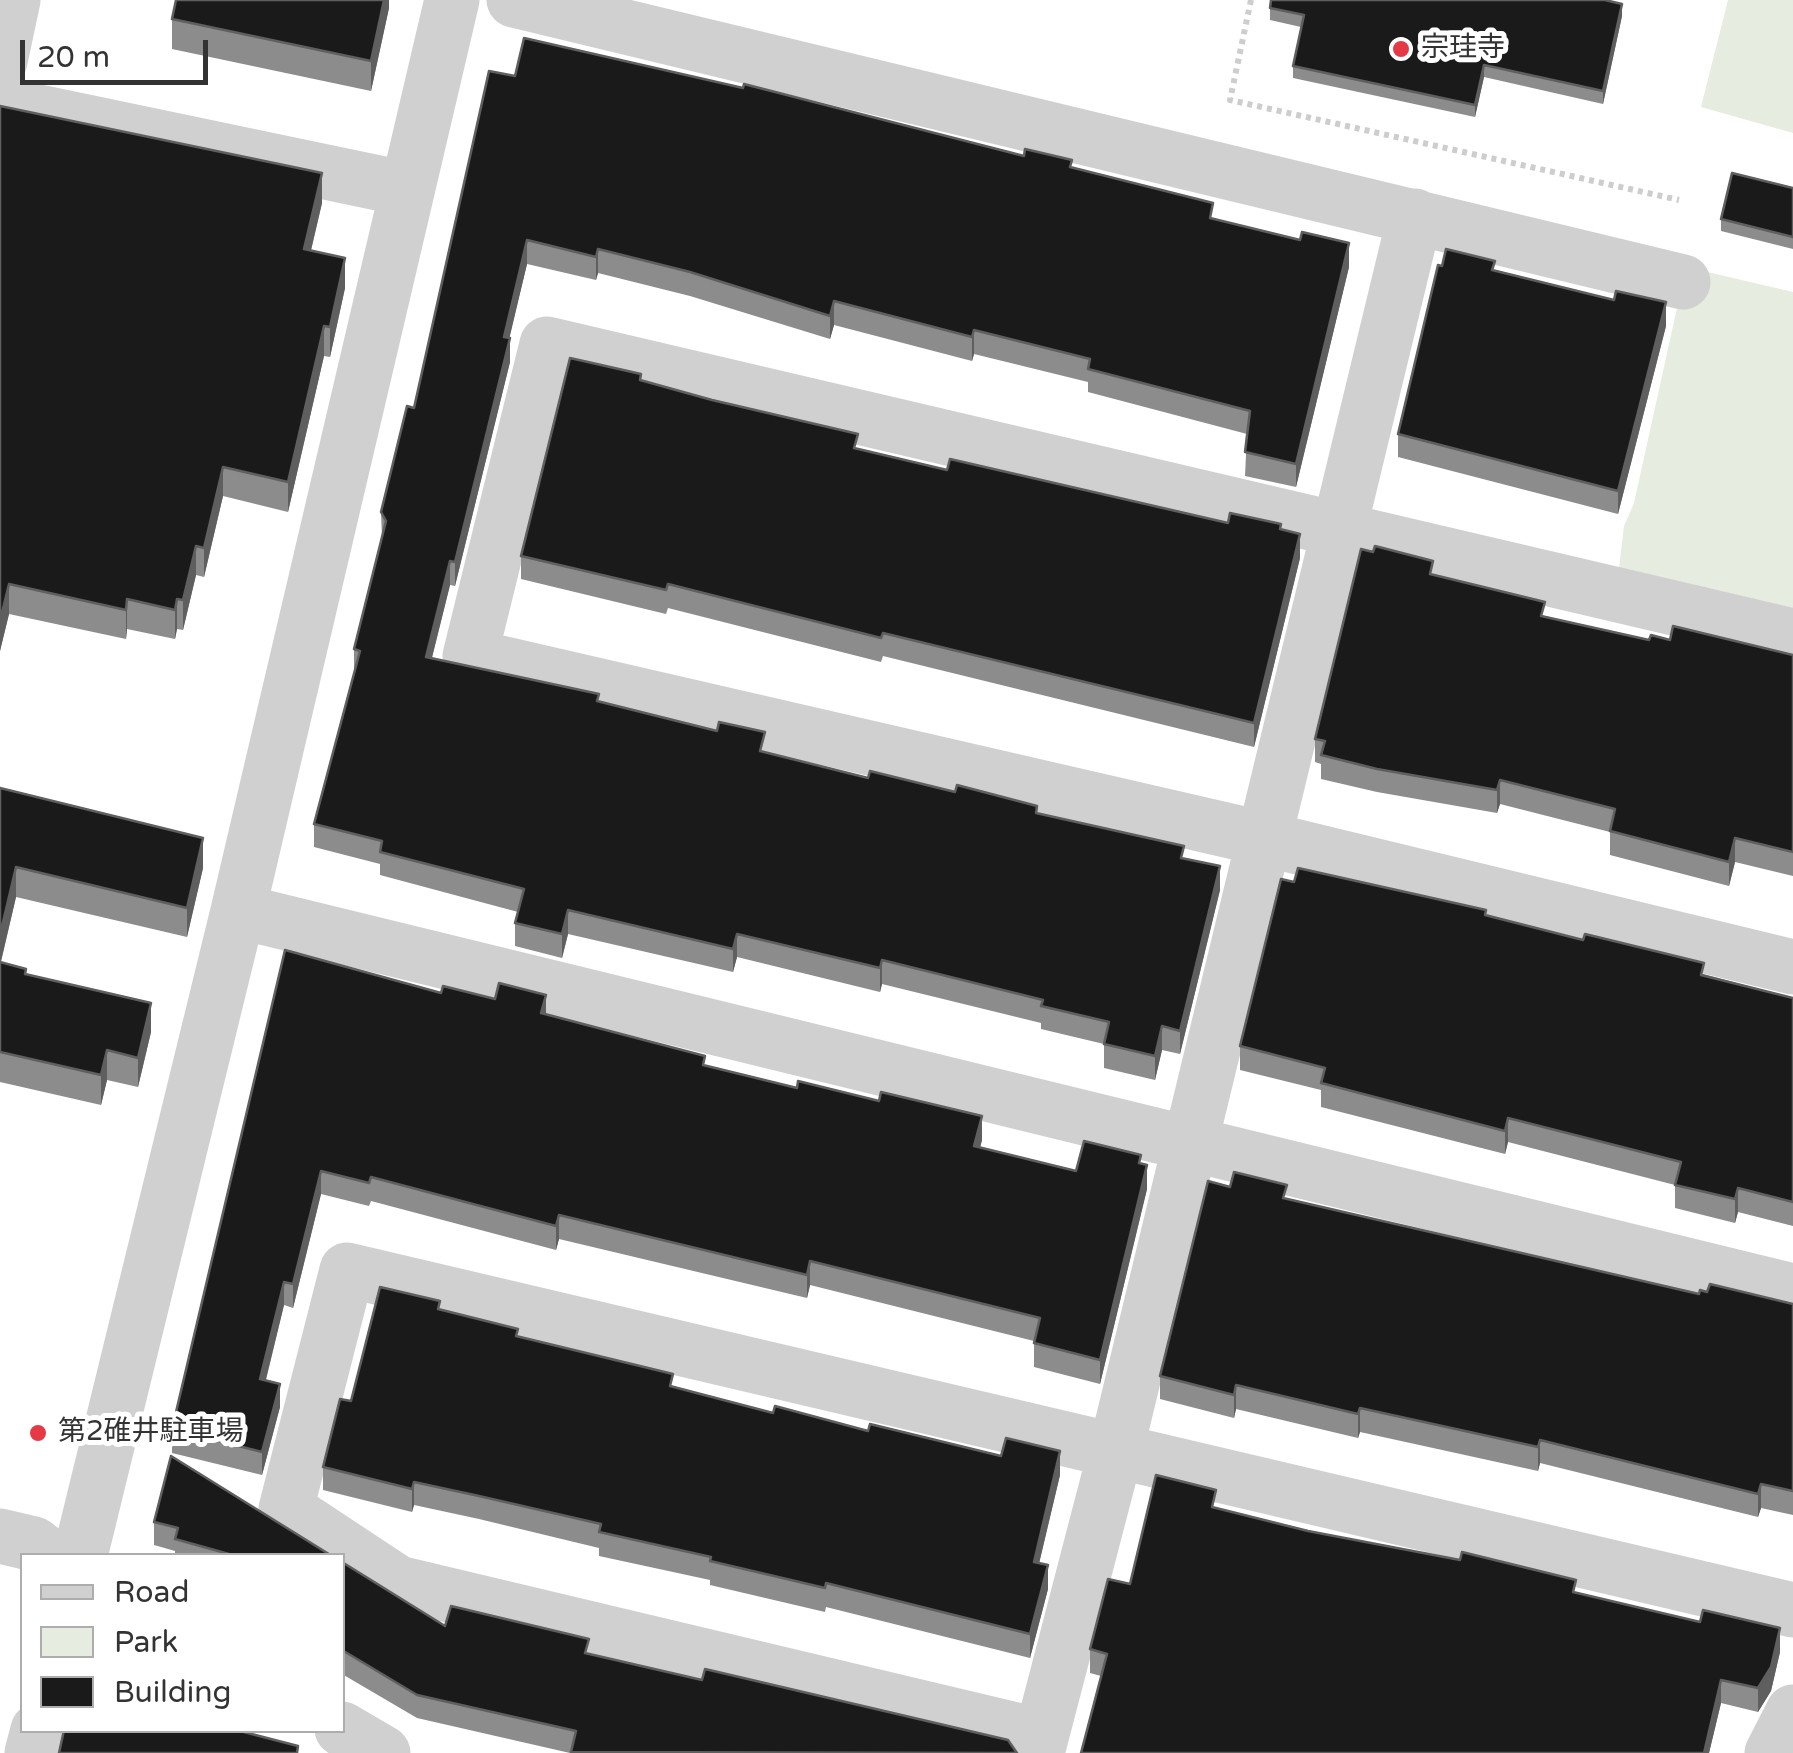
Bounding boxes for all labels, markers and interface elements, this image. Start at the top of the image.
scale bar [25,20,212,82]
place label: 宗珪寺 [1421,32,1505,66]
marker: 宗珪寺 [1390,38,1412,60]
text: 20 m [37,39,110,76]
place label: 第2碓井駐車場 [58,1416,244,1450]
marker: 第2碓井駐車場 [27,1422,49,1444]
legend [20,1553,345,1733]
text: Road [114,1574,189,1611]
text: Park [114,1624,178,1661]
text: Building [114,1674,231,1711]

